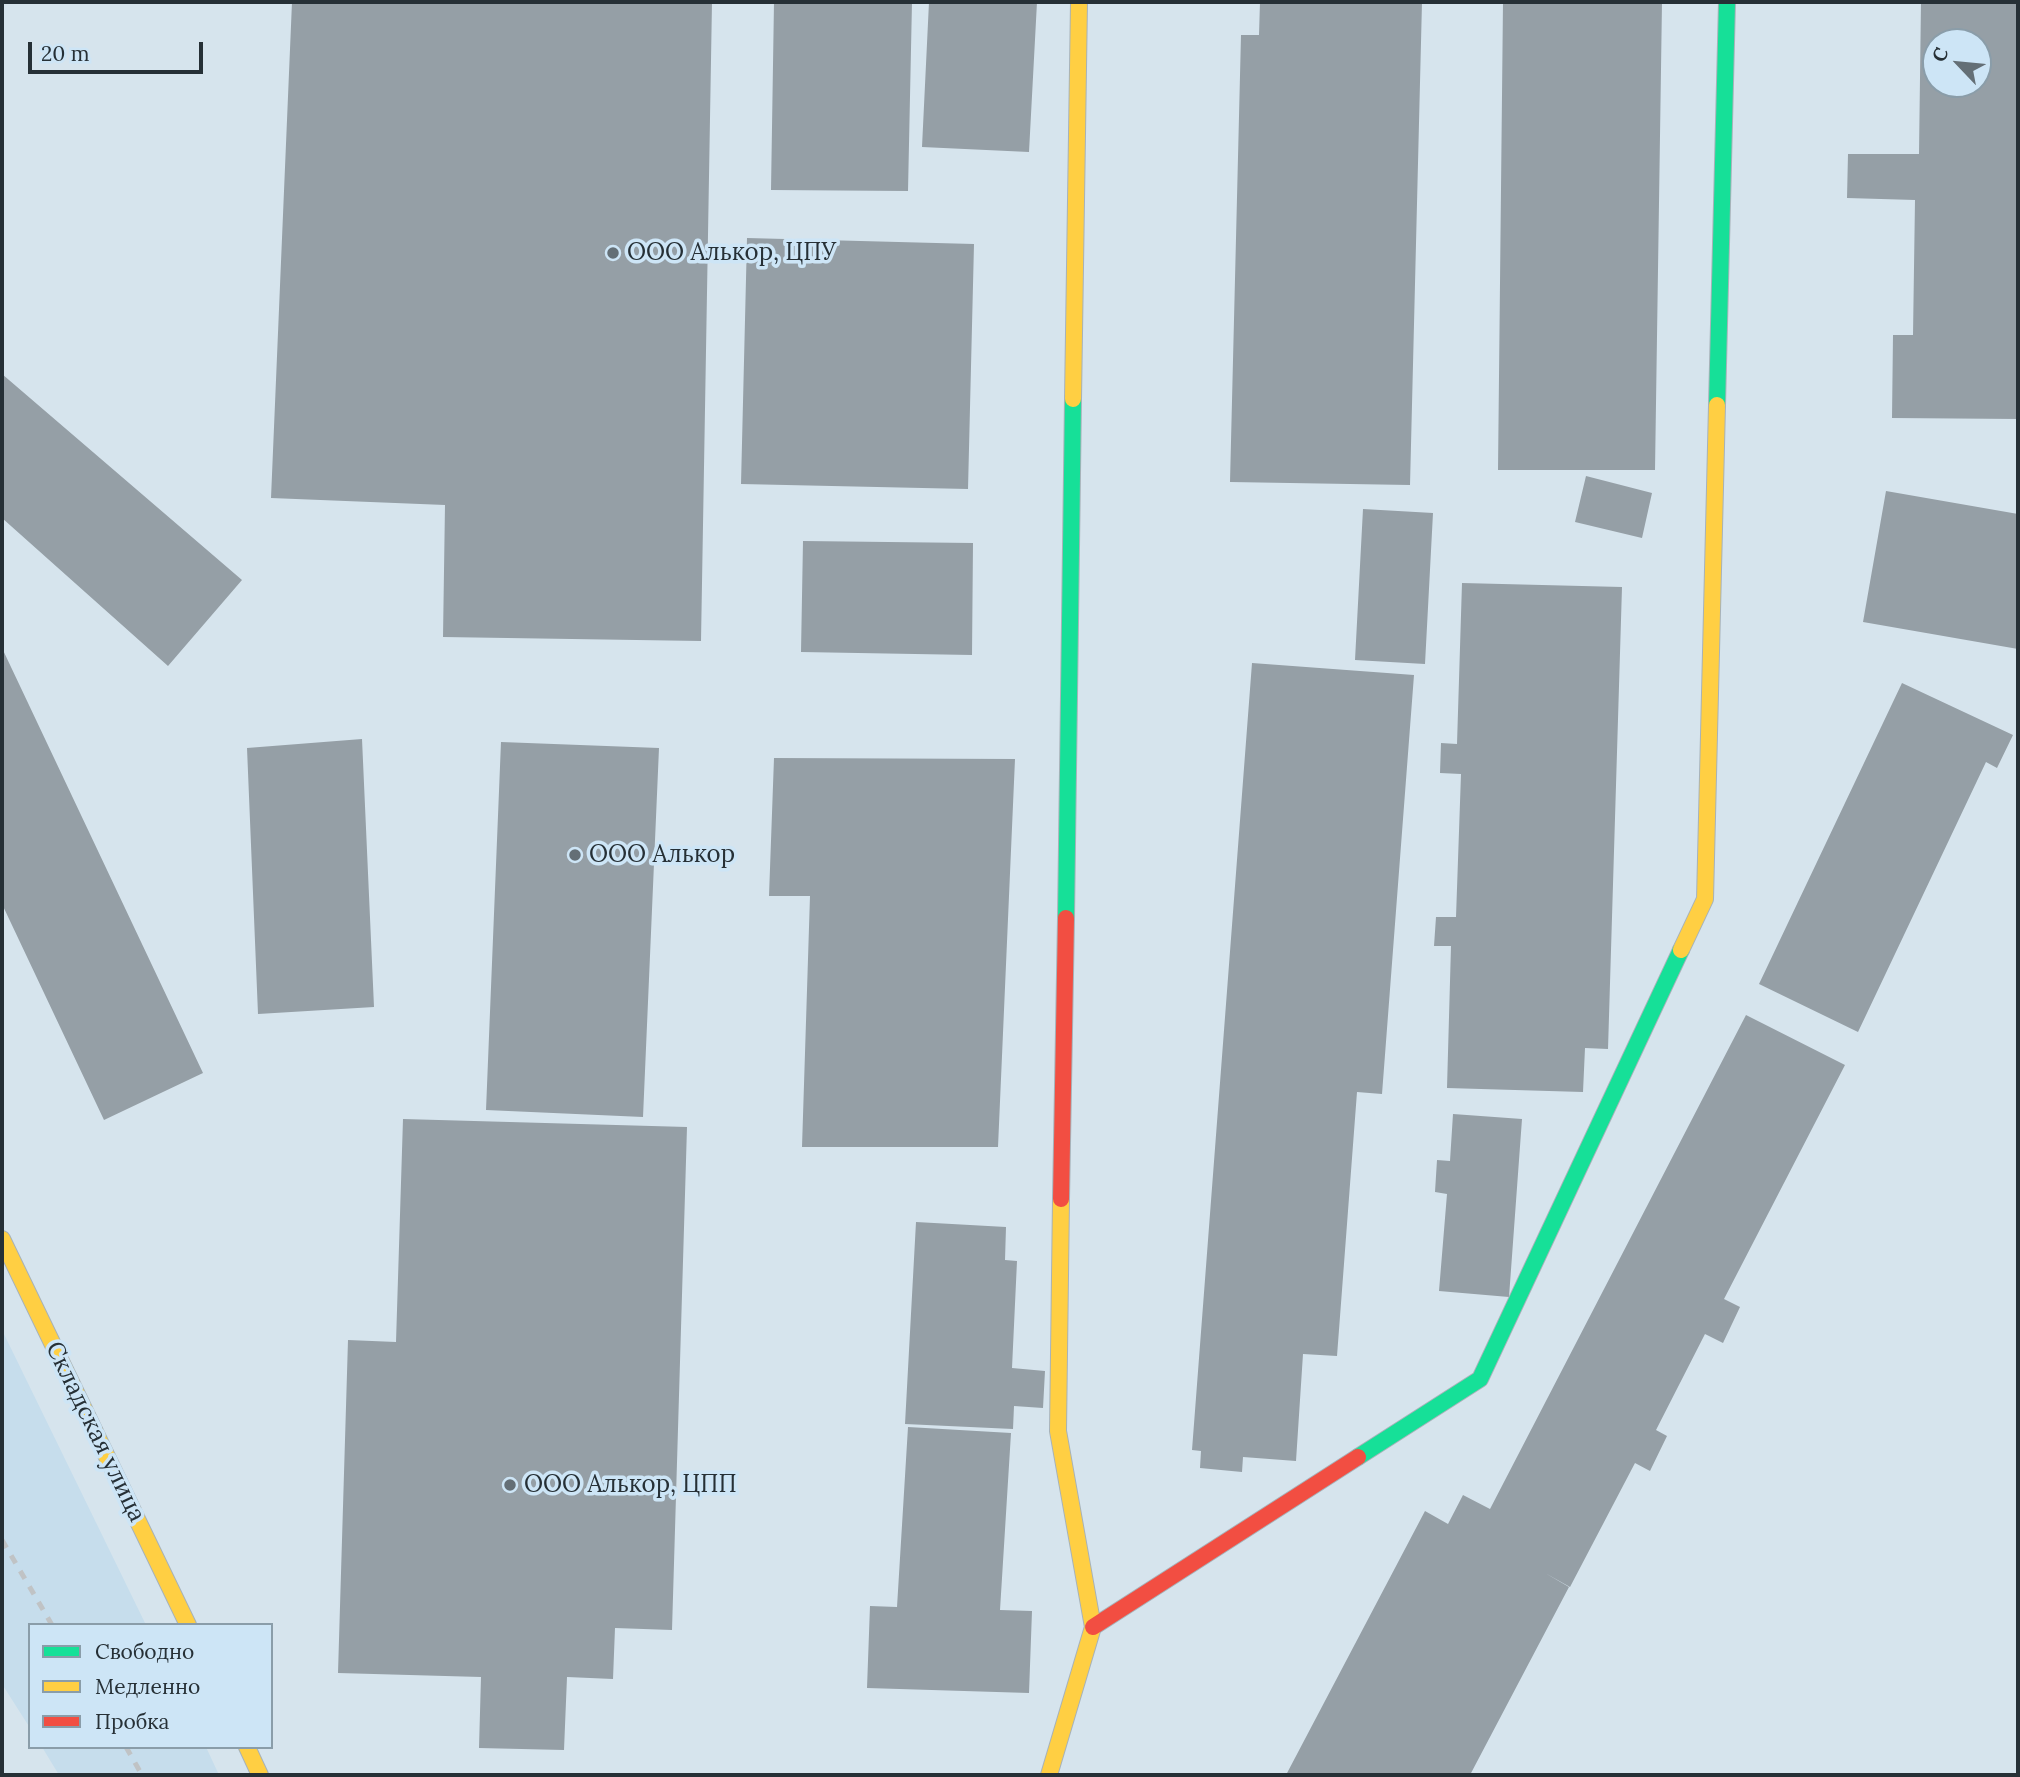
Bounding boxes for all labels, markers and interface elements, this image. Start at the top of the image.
scale bar [32,28,206,72]
north arrow [1922,28,1992,98]
text: 20 m [41,40,90,67]
text: С [1926,44,1954,66]
place label: ООО Алькор, ЦПУ [627,239,836,267]
marker: ООО Алькор, ЦПУ [605,245,621,261]
place label: ООО Алькор [589,841,735,869]
marker: ООО Алькор [567,847,583,863]
street label: Складская улица [39,1337,151,1527]
place label: ООО Алькор, ЦПП [524,1471,737,1499]
marker: ООО Алькор, ЦПП [502,1477,518,1493]
legend [28,1623,273,1749]
text: Свободно [95,1638,194,1665]
text: Медленно [95,1673,200,1700]
text: Пробка [95,1708,169,1735]

